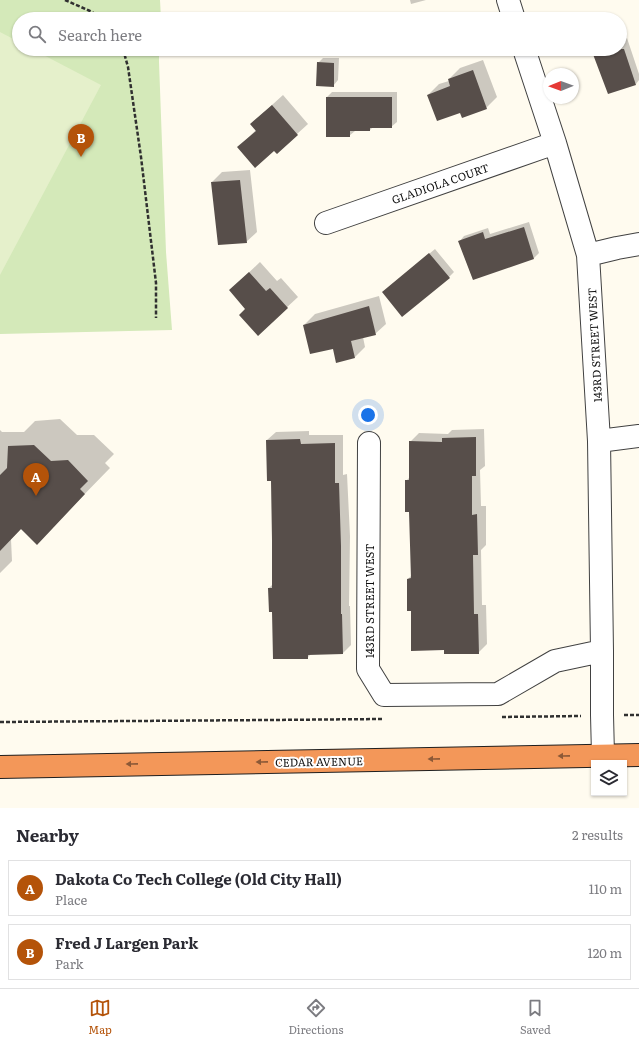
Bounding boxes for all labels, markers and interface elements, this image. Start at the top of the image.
search box [12,12,627,56]
icon: search [26,23,48,45]
text: Search here [58,23,142,46]
north arrow [543,68,579,104]
pin: B [68,124,94,157]
street label: GLADIOLA COURT [389,159,491,207]
street label: 143RD STREET WEST [583,287,605,403]
your location [358,405,378,425]
pin: A [23,463,49,496]
street label: 143RD STREET WEST [361,544,377,658]
street label: CEDAR AVENUE [275,752,363,770]
one-way arrow [557,753,570,759]
one-way arrow [428,755,440,762]
one-way arrow [255,759,268,765]
map controls [591,760,627,796]
button: layers [591,760,627,796]
one-way arrow [125,761,138,767]
text: Nearby [16,822,79,847]
text: 2 results [572,825,623,844]
text: Dakota Co Tech College (Old City Hall) [55,867,342,890]
text: A [25,879,35,898]
text: 110 m [589,879,622,898]
text: Place [55,890,87,909]
text: Fred J Largen Park [55,931,198,954]
text: B [26,943,34,962]
text: 120 m [587,943,622,962]
text: Park [55,954,84,973]
tab: Map [88,997,112,1037]
tab: Directions [288,997,343,1037]
tab: Saved [520,997,551,1037]

